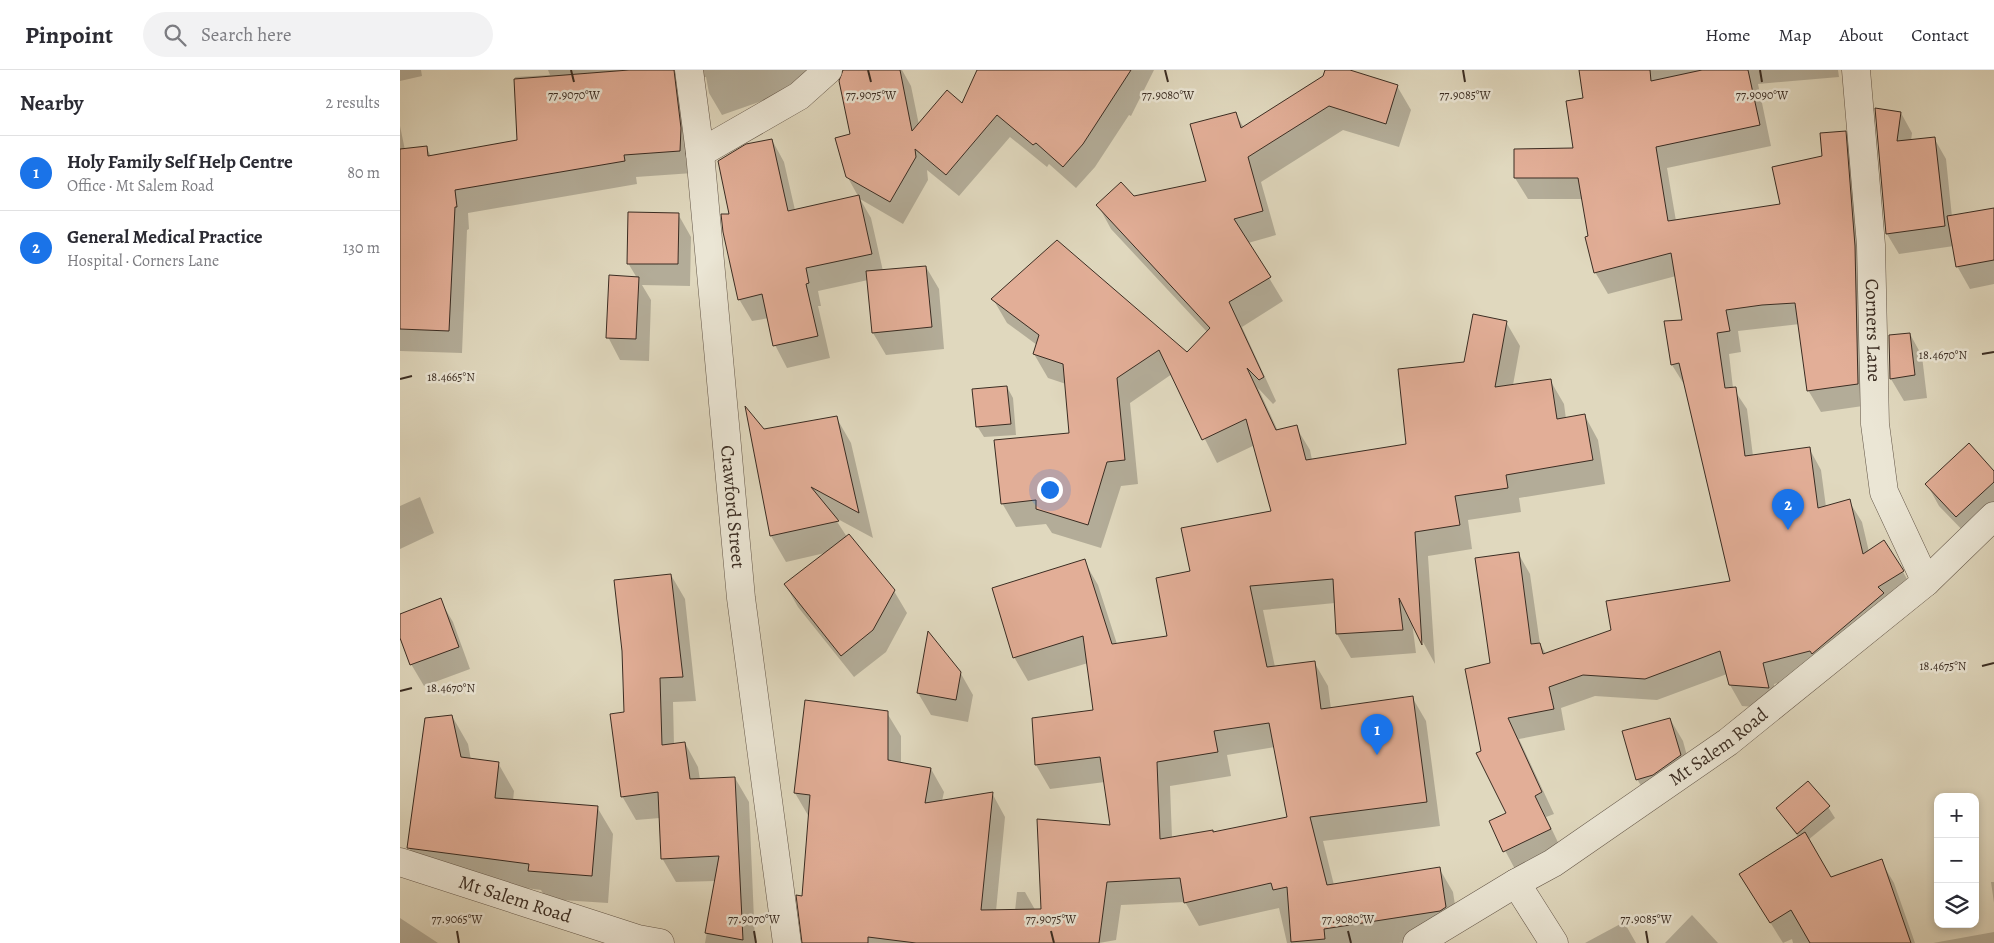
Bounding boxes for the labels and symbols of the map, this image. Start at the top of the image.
text: 77.9070°W [548,87,601,103]
text: 77.9075°W [846,87,897,103]
text: 77.9080°W [1142,87,1195,103]
text: 77.9085°W [1439,87,1492,103]
text: 77.9090°W [1736,87,1789,103]
street label: Corners Lane [1859,278,1887,382]
text: 18.4670°N [1919,347,1967,363]
text: 18.4665°N [427,369,475,385]
street label: Crawford Street [714,444,751,570]
your location [1037,477,1063,503]
pin: 2 [1772,489,1804,530]
text: 18.4675°N [1919,658,1967,674]
text: 18.4670°N [427,680,475,696]
street label: Mt Salem Road [1664,701,1774,792]
pin: 1 [1361,714,1393,755]
street label: Mt Salem Road [455,869,576,930]
text: 77.9065°W [431,911,483,927]
text: 77.9070°W [728,911,781,927]
text: 77.9075°W [1026,911,1077,927]
text: 77.9080°W [1322,911,1375,927]
text: 77.9085°W [1620,911,1673,927]

